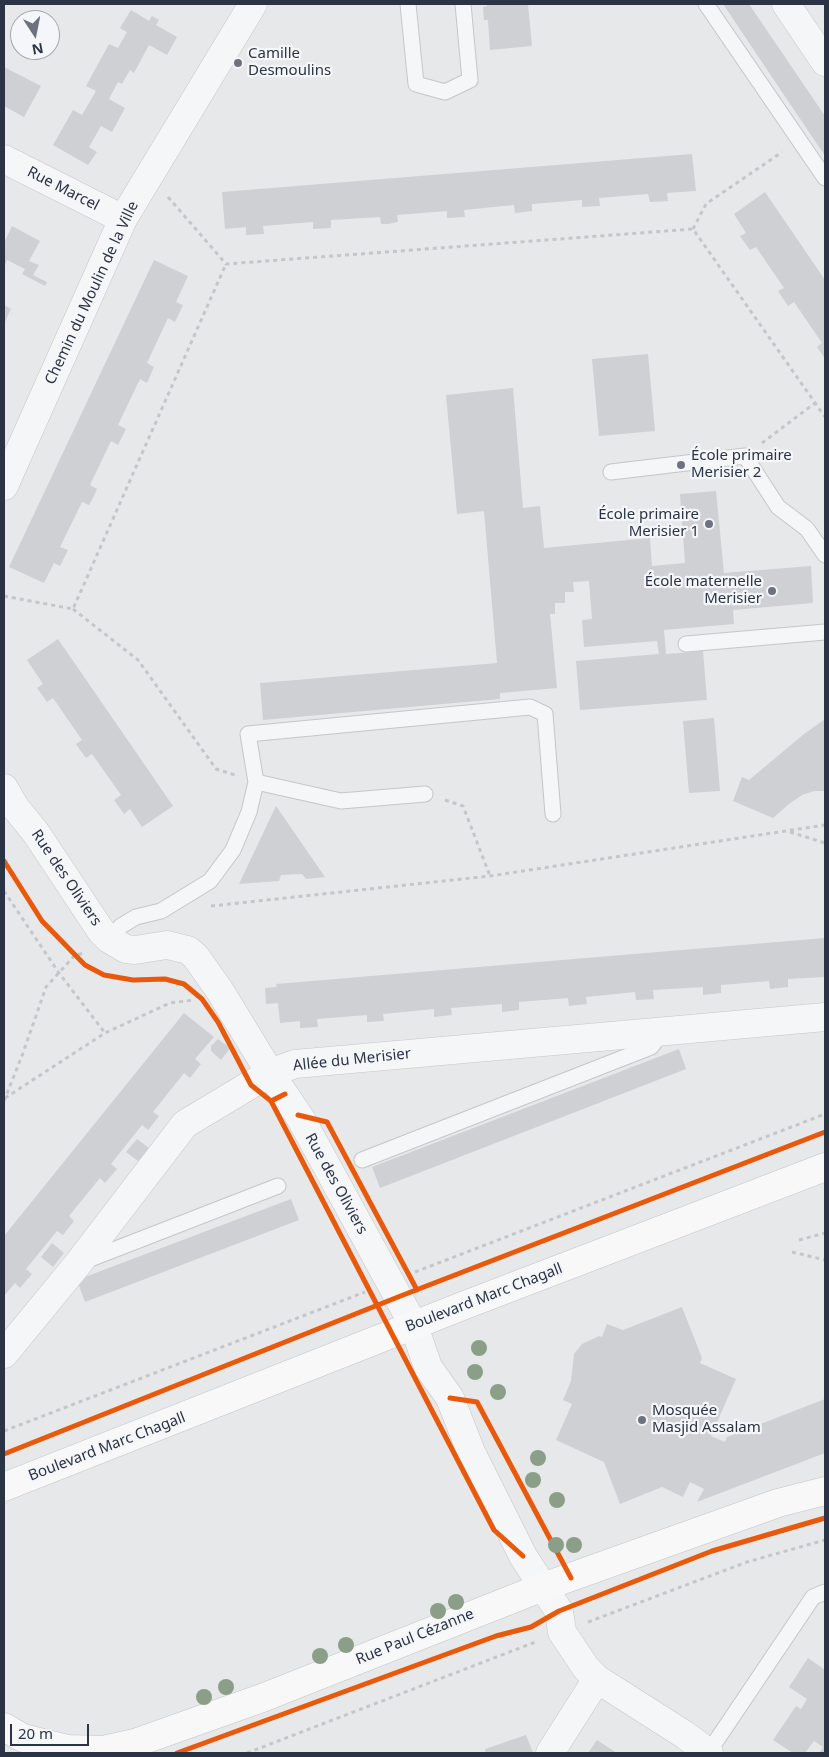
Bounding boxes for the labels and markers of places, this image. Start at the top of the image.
place label: Camille Desmoulins [248,45,331,80]
marker: Camille Desmoulins [232,57,244,69]
place label: École primaire Merisier 2 [691,447,792,482]
marker: École primaire Merisier 2 [675,459,687,471]
place label: École primaire Merisier 1 [598,506,699,541]
marker: École primaire Merisier 1 [703,518,715,530]
place label: École maternelle Merisier [645,573,762,608]
marker: École maternelle Merisier [766,585,778,597]
place label: Mosquée Masjid Assalam [652,1402,761,1437]
marker: Mosquée Masjid Assalam [636,1414,648,1426]

